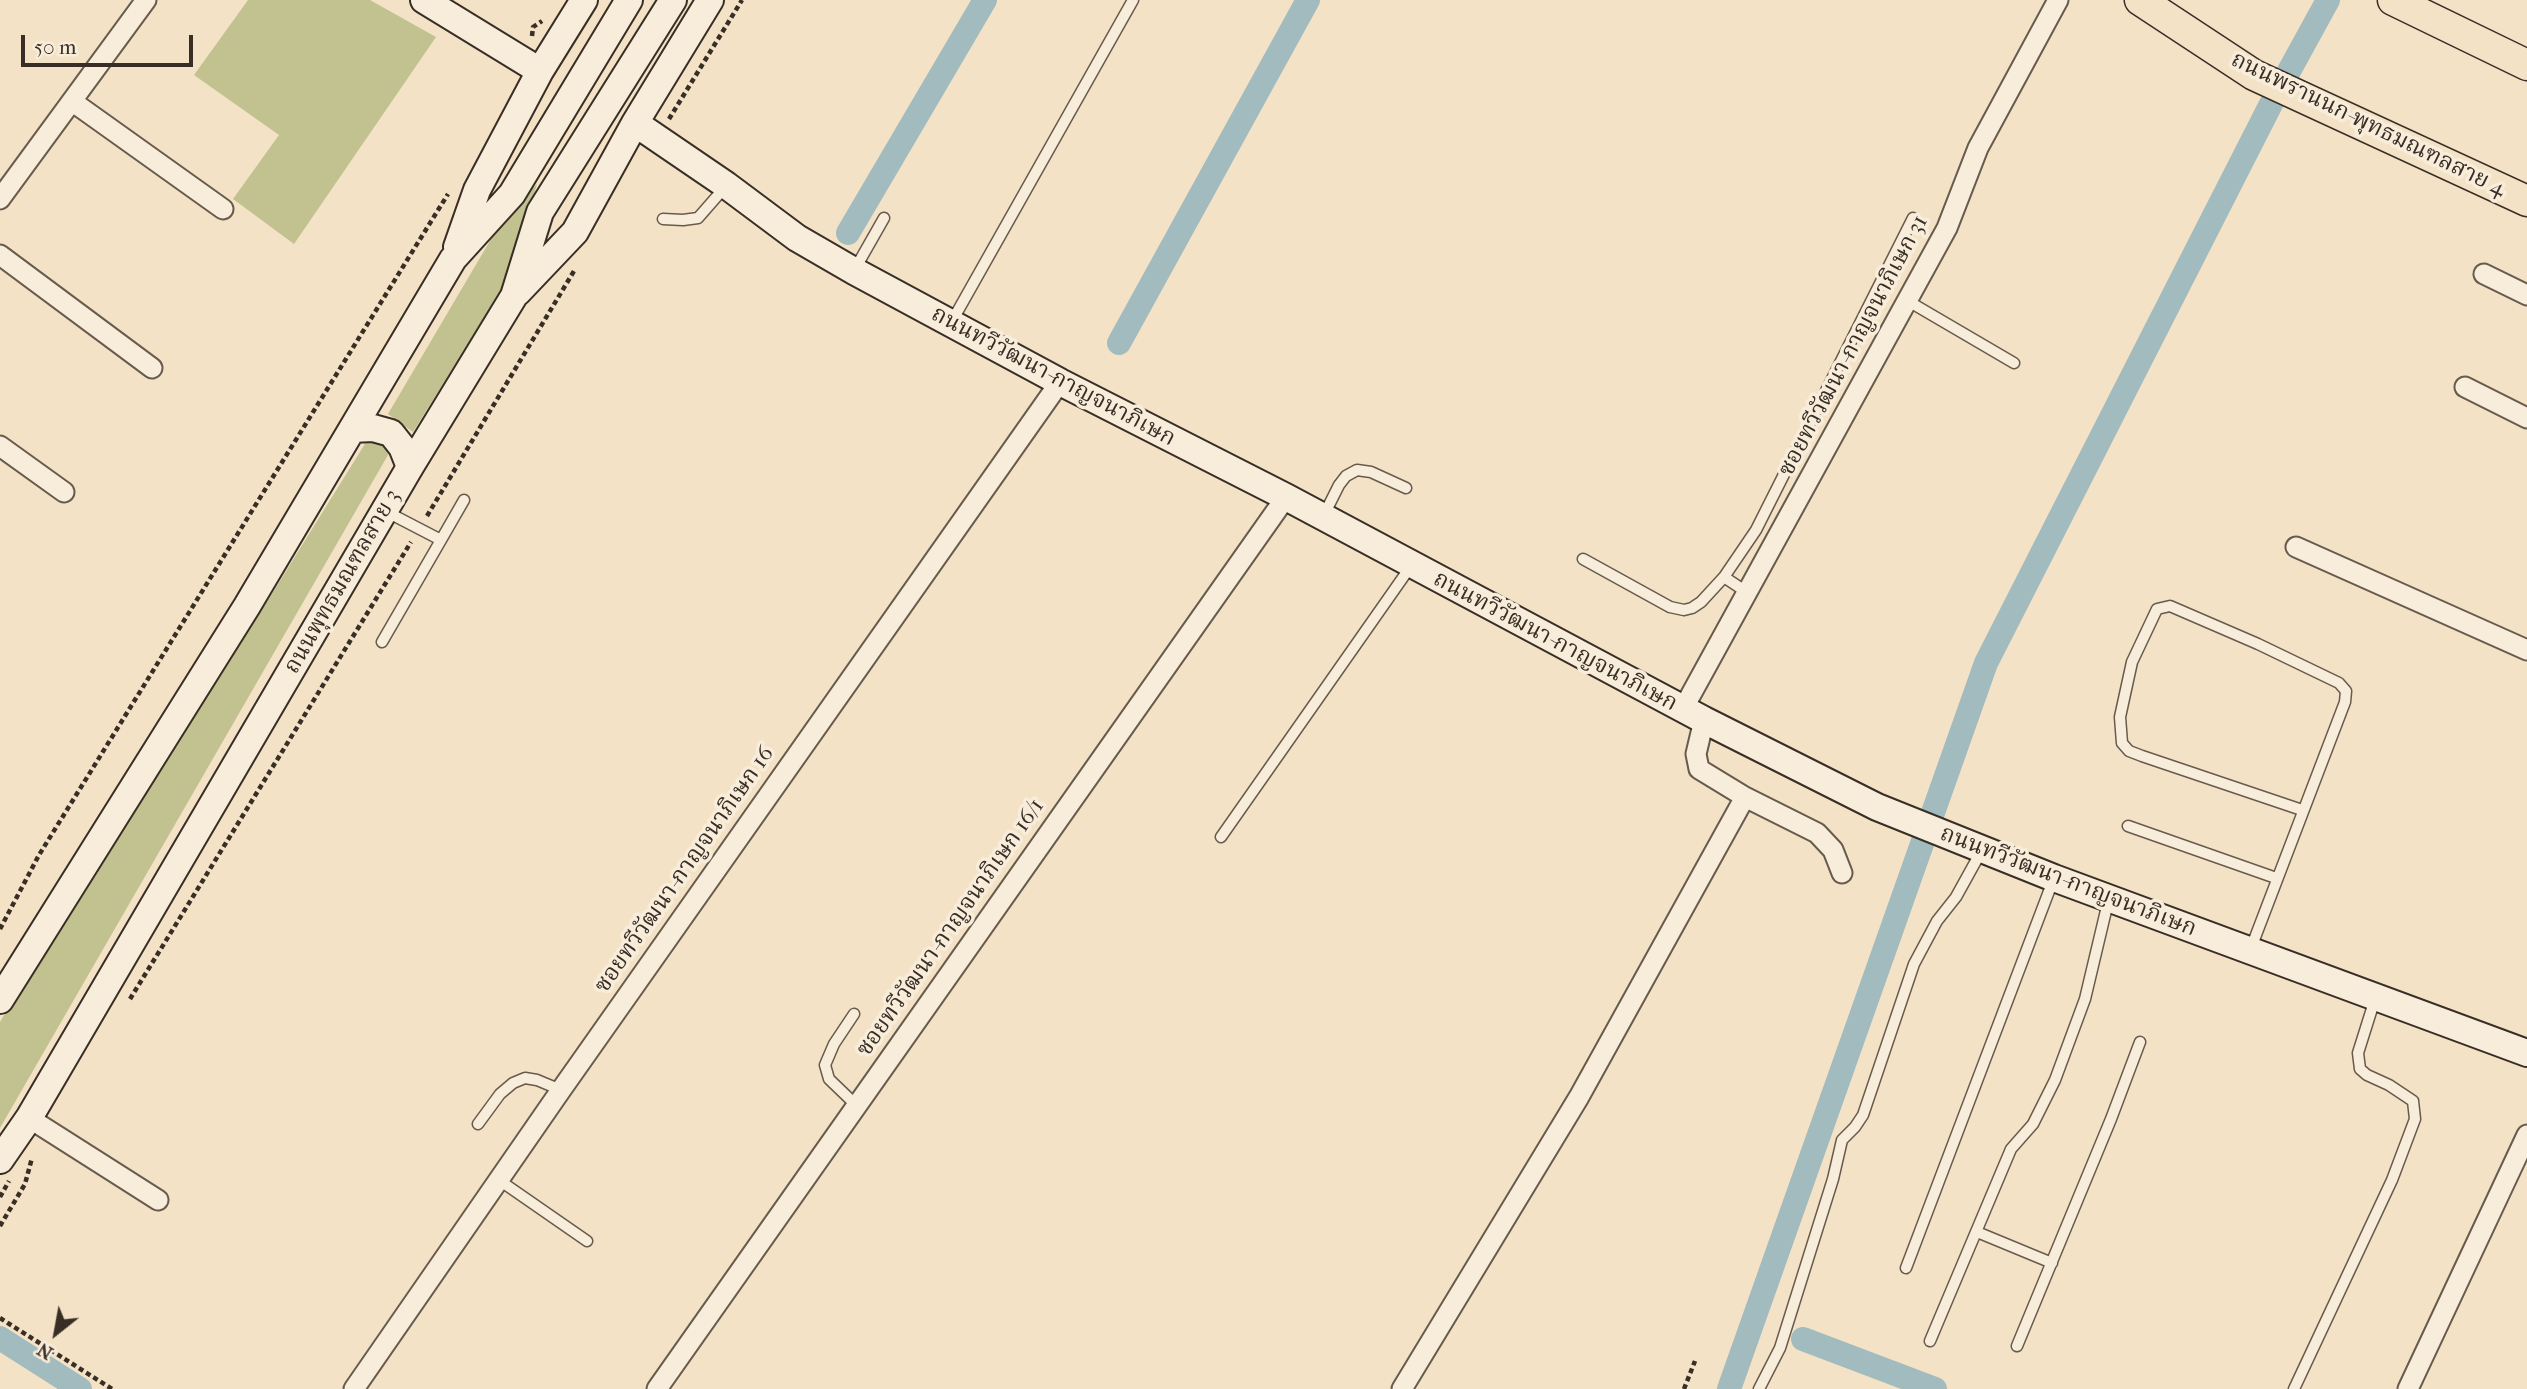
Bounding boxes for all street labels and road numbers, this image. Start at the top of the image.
street label: ถนนพรานนก-พุทธมณฑลสาย 4 [2226,46,2510,204]
street label: ซอยทวีวัฒนา-กาญจนาภิเษก 31 [1773,211,1935,481]
street label: ถนนทวีวัฒนา-กาญจนาภิเษก [926,301,1180,453]
street label: ถนนพุทธมณฑลสาย 3 [279,485,407,679]
street label: ถนนทวีวัฒนา-กาญจนาภิเษก [1428,566,1682,718]
street label: ซอยทวีวัฒนา-กาญจนาภิเษก 16 [589,741,781,999]
street label: ซอยทวีวัฒนา-กาญจนาภิเษก 16/1 [851,794,1051,1062]
street label: ถนนทวีวัฒนา-กาญจนาภิเษก [1936,820,2200,944]

